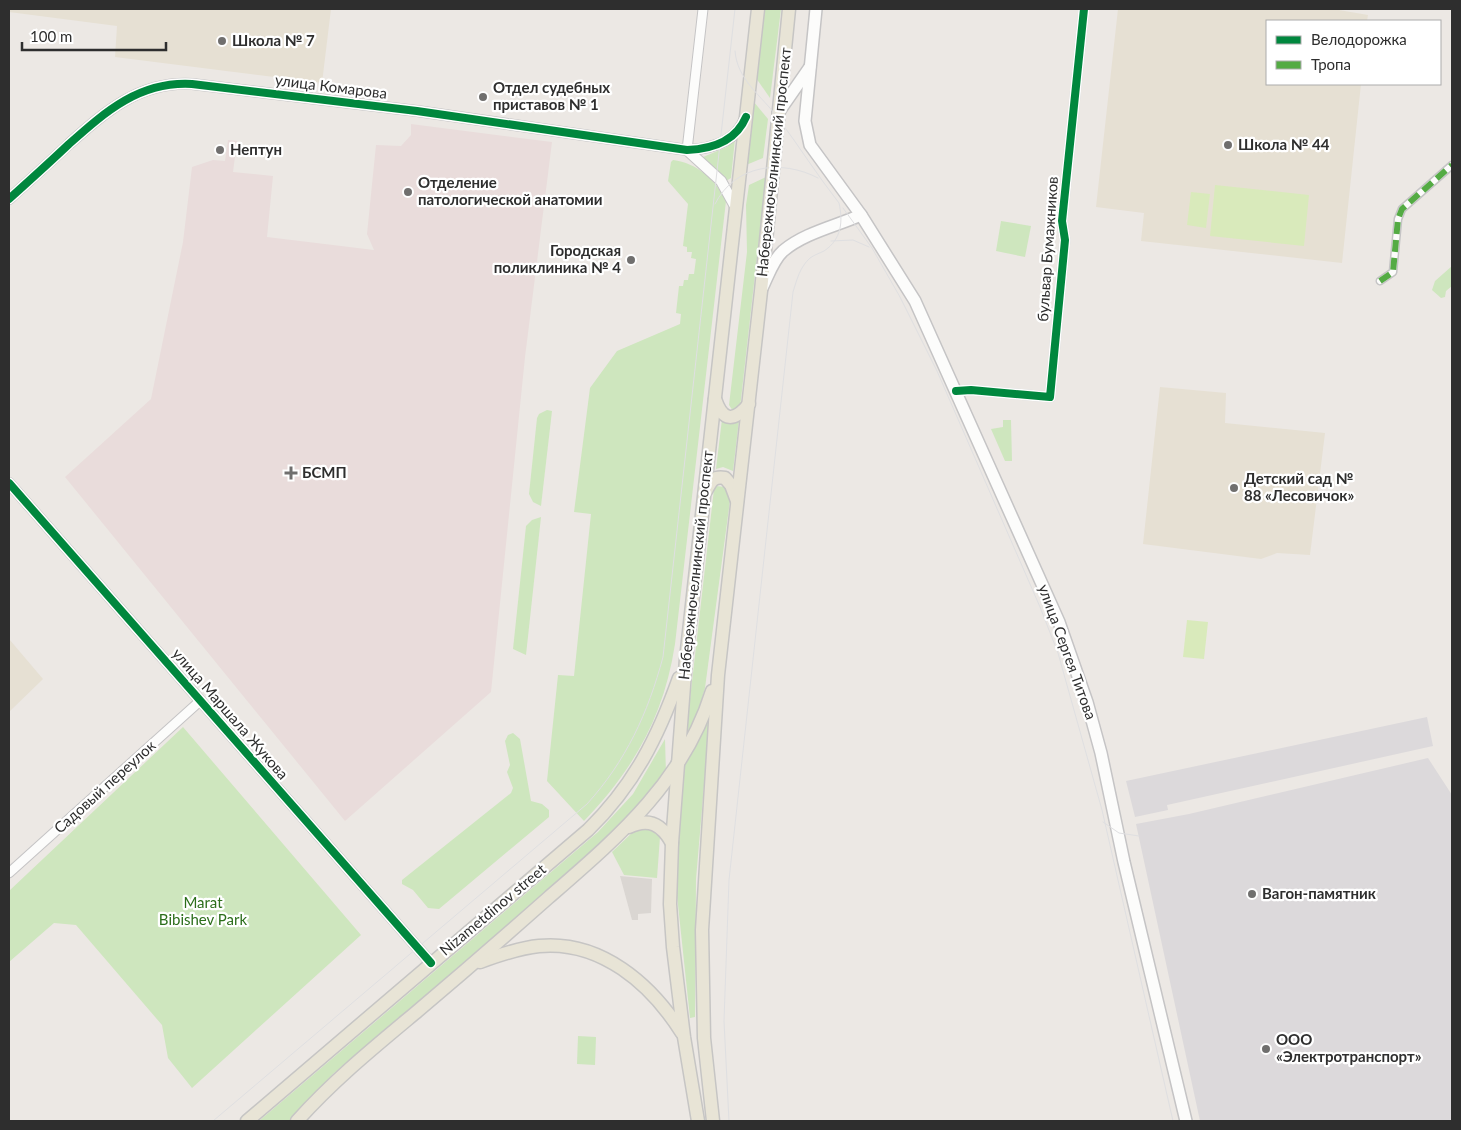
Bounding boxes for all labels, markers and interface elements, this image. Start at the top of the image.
scale bar [22,20,166,52]
legend [1266,20,1441,85]
text: 100 m [30,27,72,45]
text: Велодорожка [1311,30,1407,48]
place label: Школа № 7 [232,31,315,49]
marker: Школа № 7 [216,35,228,47]
street label: Набережночелнинский проспект [752,46,794,278]
text: Тропа [1311,55,1351,73]
street label: улица Комарова [274,70,388,102]
place label: Отдел судебных приставов № 1 [493,78,610,113]
marker: Отдел судебных приставов № 1 [477,91,489,103]
place label: Школа № 44 [1238,135,1330,153]
marker: Школа № 44 [1222,139,1234,151]
place label: Нептун [230,140,282,158]
marker: Нептун [214,144,226,156]
place label: Отделение патологической анатомии [418,173,603,208]
street label: бульвар Бумажников [1033,176,1061,322]
marker: Отделение патологической анатомии [402,186,414,198]
place label: Городская поликлиника № 4 [494,241,621,276]
marker: Городская поликлиника № 4 [625,254,637,266]
street label: Набережночелнинский проспект [674,449,716,681]
place label: БСМП [302,463,347,481]
marker: БСМП [284,466,298,480]
place label: Детский сад № 88 «Лесовичок» [1244,469,1354,504]
marker: Детский сад № 88 «Лесовичок» [1228,482,1240,494]
street label: улица Сергея Титова [1035,582,1101,722]
street label: улица Маршала Жукова [169,644,293,783]
street label: Садовый переулок [50,736,159,837]
street label: Nizametdinov street [436,859,549,959]
place label: Вагон-памятник [1262,884,1377,902]
marker: Вагон-памятник [1246,888,1258,900]
park label: Marat Bibishev Park [159,893,248,928]
place label: ООО «Электротранспорт» [1276,1030,1422,1065]
marker: ООО «Электротранспорт» [1260,1043,1272,1055]

